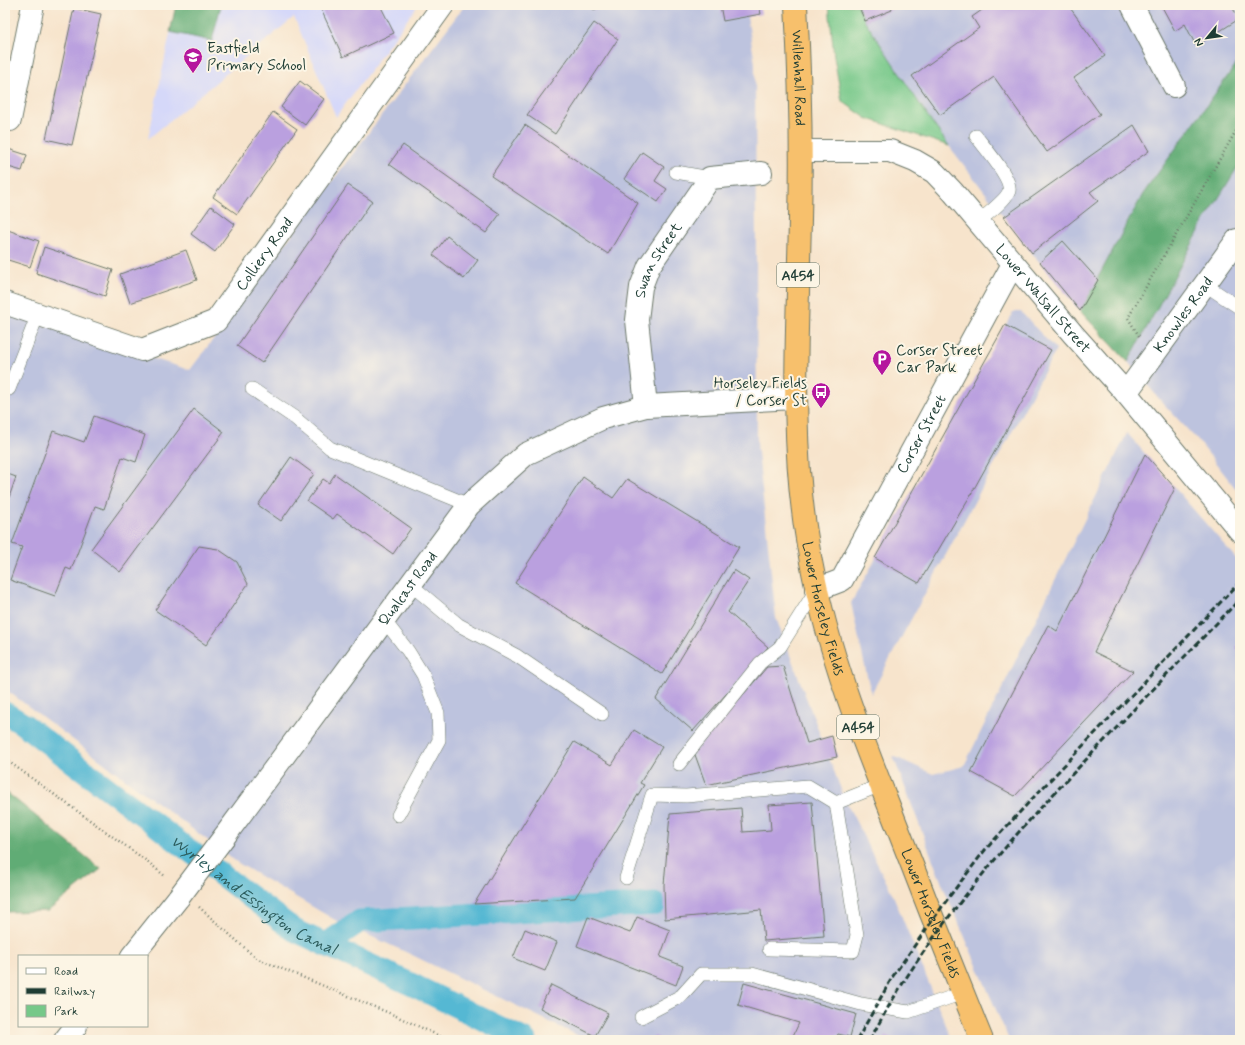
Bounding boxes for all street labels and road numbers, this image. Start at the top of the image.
street label: Willenhall Road [786,29,810,126]
street label: Colliery Road [232,214,298,295]
street label: Swan Street [631,219,687,299]
street label: Lower Walsall Street [990,240,1095,358]
road number: A454 [777,263,819,287]
street label: Knowles Road [1149,273,1218,357]
street label: Corser Street [892,391,952,477]
street label: Lower Horseley Fields [797,540,849,678]
street label: Qualcast Road [374,547,443,630]
road number: A454 [837,715,879,739]
street label: Lower Horseley Fields [896,846,965,981]

